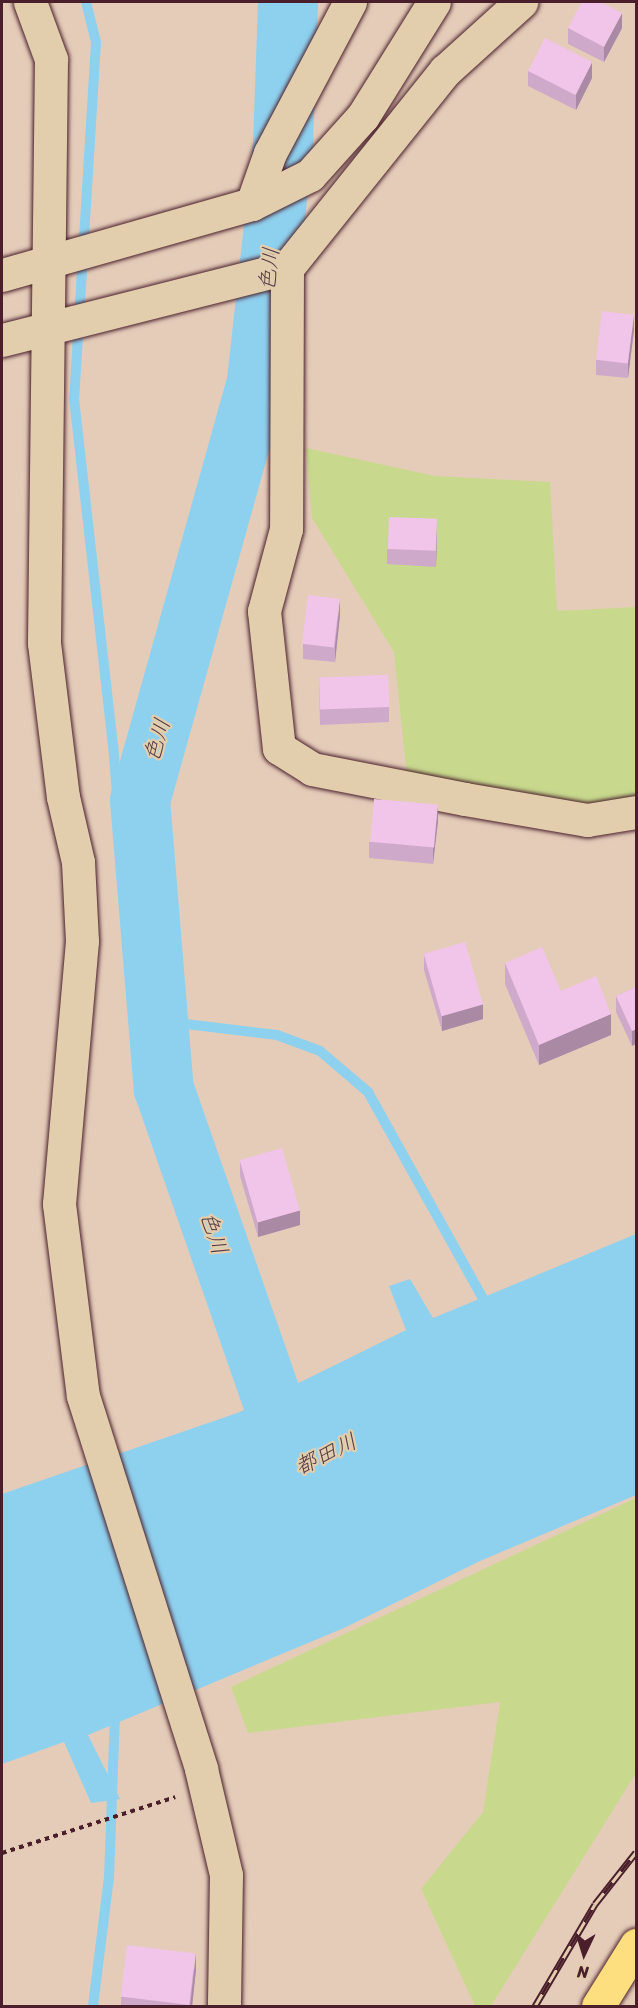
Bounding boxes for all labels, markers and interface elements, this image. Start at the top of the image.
water label: 色川 [254,246,284,292]
water label: 色川 [138,715,176,765]
water label: 色川 [194,1208,234,1258]
water label: 都田川 [291,1428,361,1480]
north arrow [554,1924,614,1984]
text: N [576,1958,589,1987]

